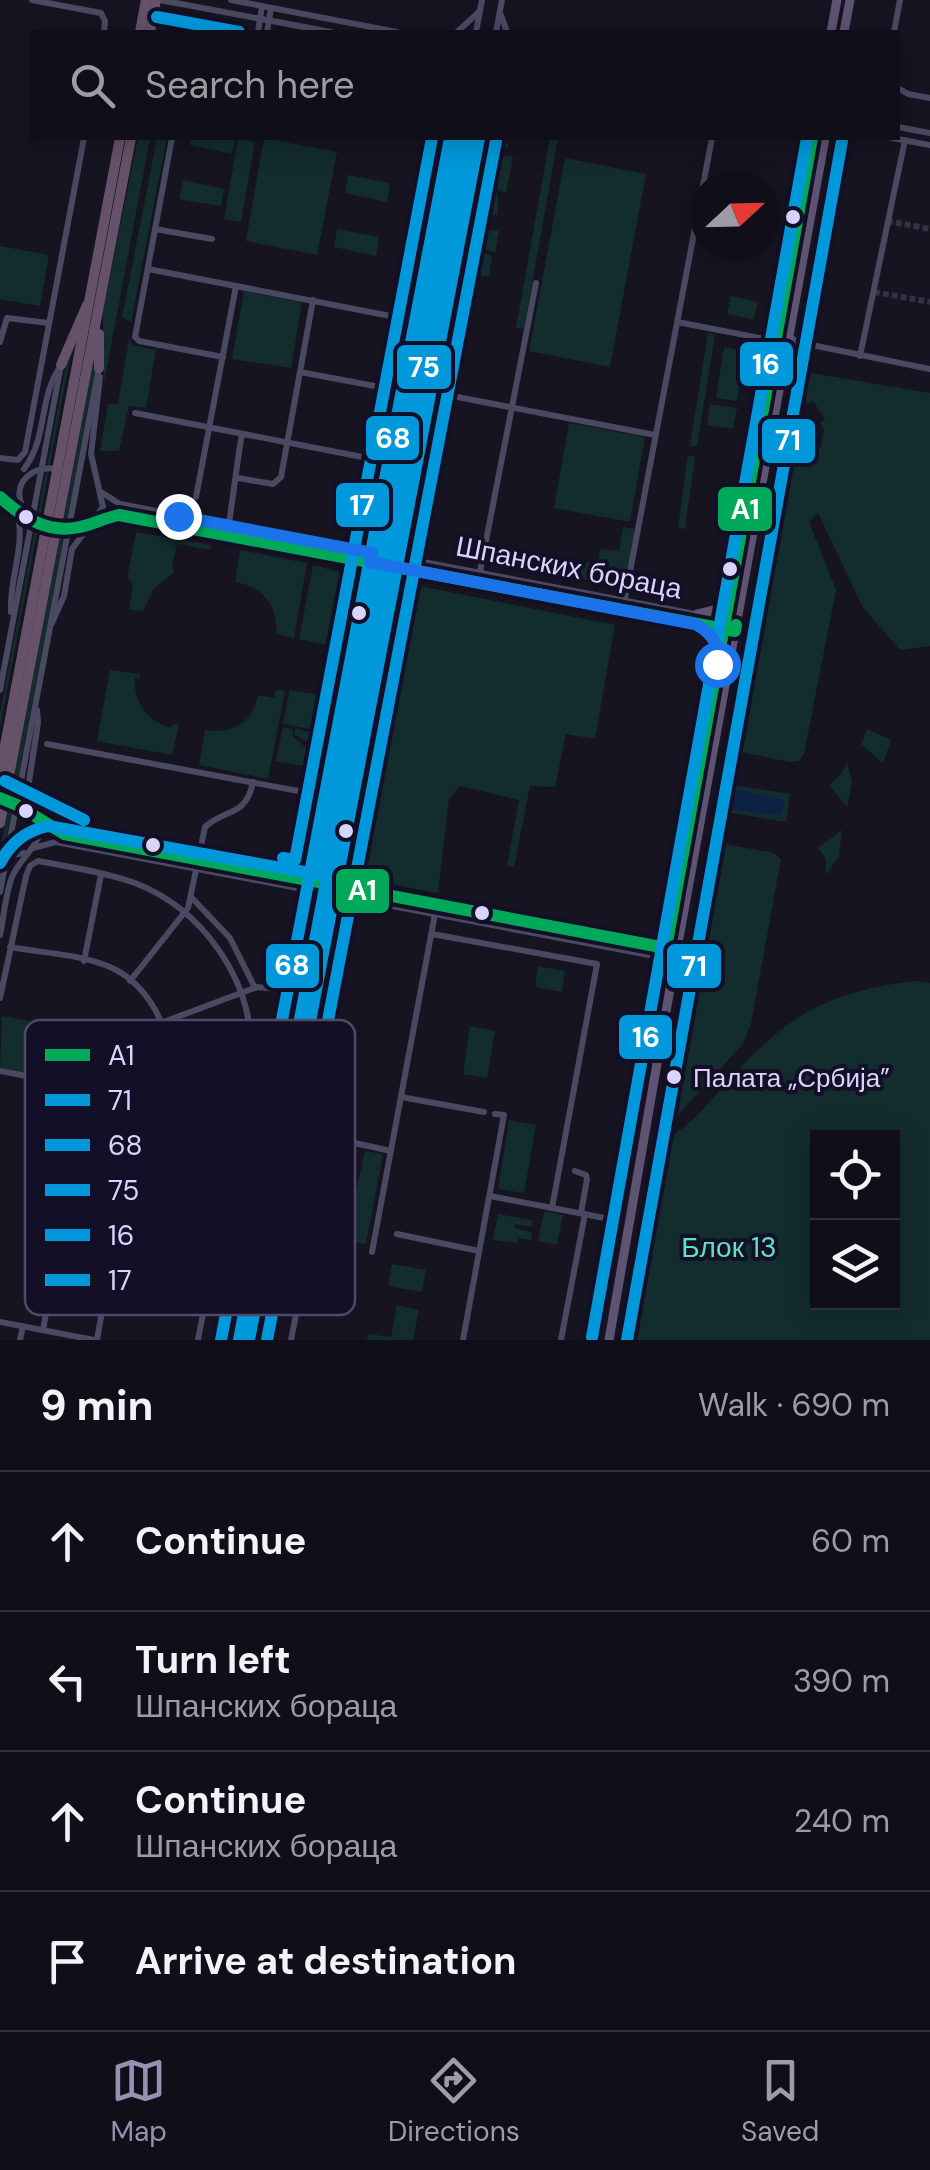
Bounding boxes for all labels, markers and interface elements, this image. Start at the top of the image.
search box [30,30,900,140]
icon: search [65,58,120,113]
text: Search here [145,60,355,110]
north arrow [690,170,780,260]
unlabelled marker [783,207,803,227]
line badge: 16 [738,340,795,388]
line badge: 75 [395,343,453,391]
text: 16 [752,346,780,383]
text: 75 [408,349,440,386]
line badge: 68 [364,414,421,462]
line badge: 71 [760,417,817,465]
text: 68 [375,420,411,457]
text: 71 [775,422,801,459]
line badge: 17 [334,481,391,529]
line badge: A1 [716,485,774,533]
text: 17 [349,487,375,524]
text: A1 [730,491,760,528]
route end [156,494,202,540]
unlabelled marker [16,507,36,527]
street label: Шпанских бораца [453,527,686,608]
unlabelled marker [720,559,740,579]
unlabelled marker [349,603,369,623]
route start [695,642,741,688]
unlabelled marker [16,801,36,821]
unlabelled marker [336,821,356,841]
unlabelled marker [143,835,163,855]
line badge: A1 [334,867,391,915]
text: A1 [347,872,377,909]
unlabelled marker [472,903,492,923]
line badge: 68 [264,942,321,990]
line badge: 71 [665,942,723,990]
text: 68 [274,947,310,984]
text: 71 [681,948,707,985]
line badge: 16 [617,1013,674,1061]
text: 16 [632,1019,660,1056]
legend [25,1020,355,1315]
text: A1 [108,1037,135,1074]
place label: Палата „Србија” [693,1061,890,1095]
marker: Палата „Србија” [664,1067,684,1087]
text: 71 [108,1082,132,1119]
text: 68 [108,1127,143,1164]
map controls [810,1130,900,1310]
button: locate [810,1130,900,1220]
text: 75 [108,1172,139,1209]
text: 16 [108,1217,134,1254]
button: layers [810,1220,900,1310]
park label: Блок 13 [681,1229,777,1266]
text: 17 [108,1262,132,1299]
text: 9 min [40,1378,153,1433]
text: Walk · 690 m [698,1384,890,1426]
icon: ahead [40,1514,95,1569]
text: Continue [135,1516,306,1566]
text: 60 m [811,1520,890,1562]
text: Turn left [135,1635,291,1685]
icon: left [40,1654,95,1709]
text: 390 m [793,1660,890,1702]
text: Шпанских бораца [135,1685,397,1727]
text: Continue [135,1775,306,1825]
icon: ahead [40,1794,95,1849]
text: 240 m [794,1800,890,1842]
text: Шпанских бораца [135,1825,397,1867]
icon: arrive [40,1934,95,1989]
text: Arrive at destination [135,1936,517,1986]
tab: Map [111,2053,167,2150]
tab: Directions [388,2053,520,2150]
tab: Saved [741,2053,819,2150]

